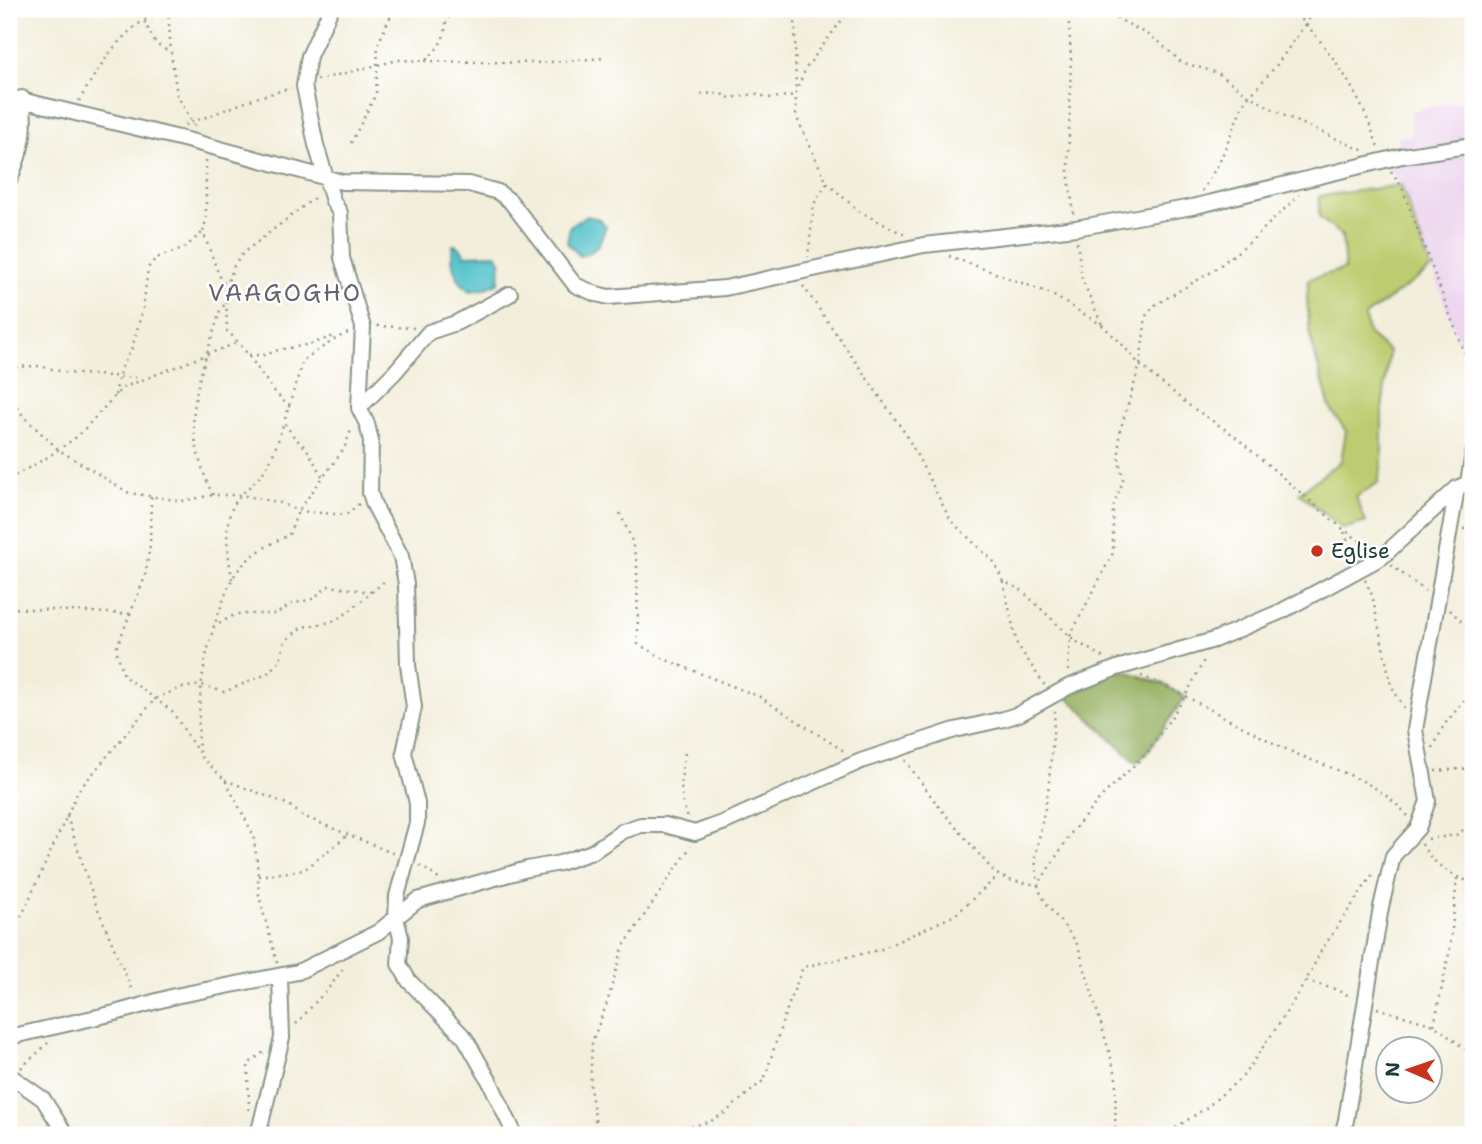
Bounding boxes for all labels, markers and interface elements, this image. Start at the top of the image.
district label: VAAGOGHO [208,277,362,309]
place label: Eglise [1331,537,1390,565]
marker: Eglise [1309,543,1325,559]
north arrow [1374,1036,1444,1106]
text: N [1380,1061,1405,1077]

